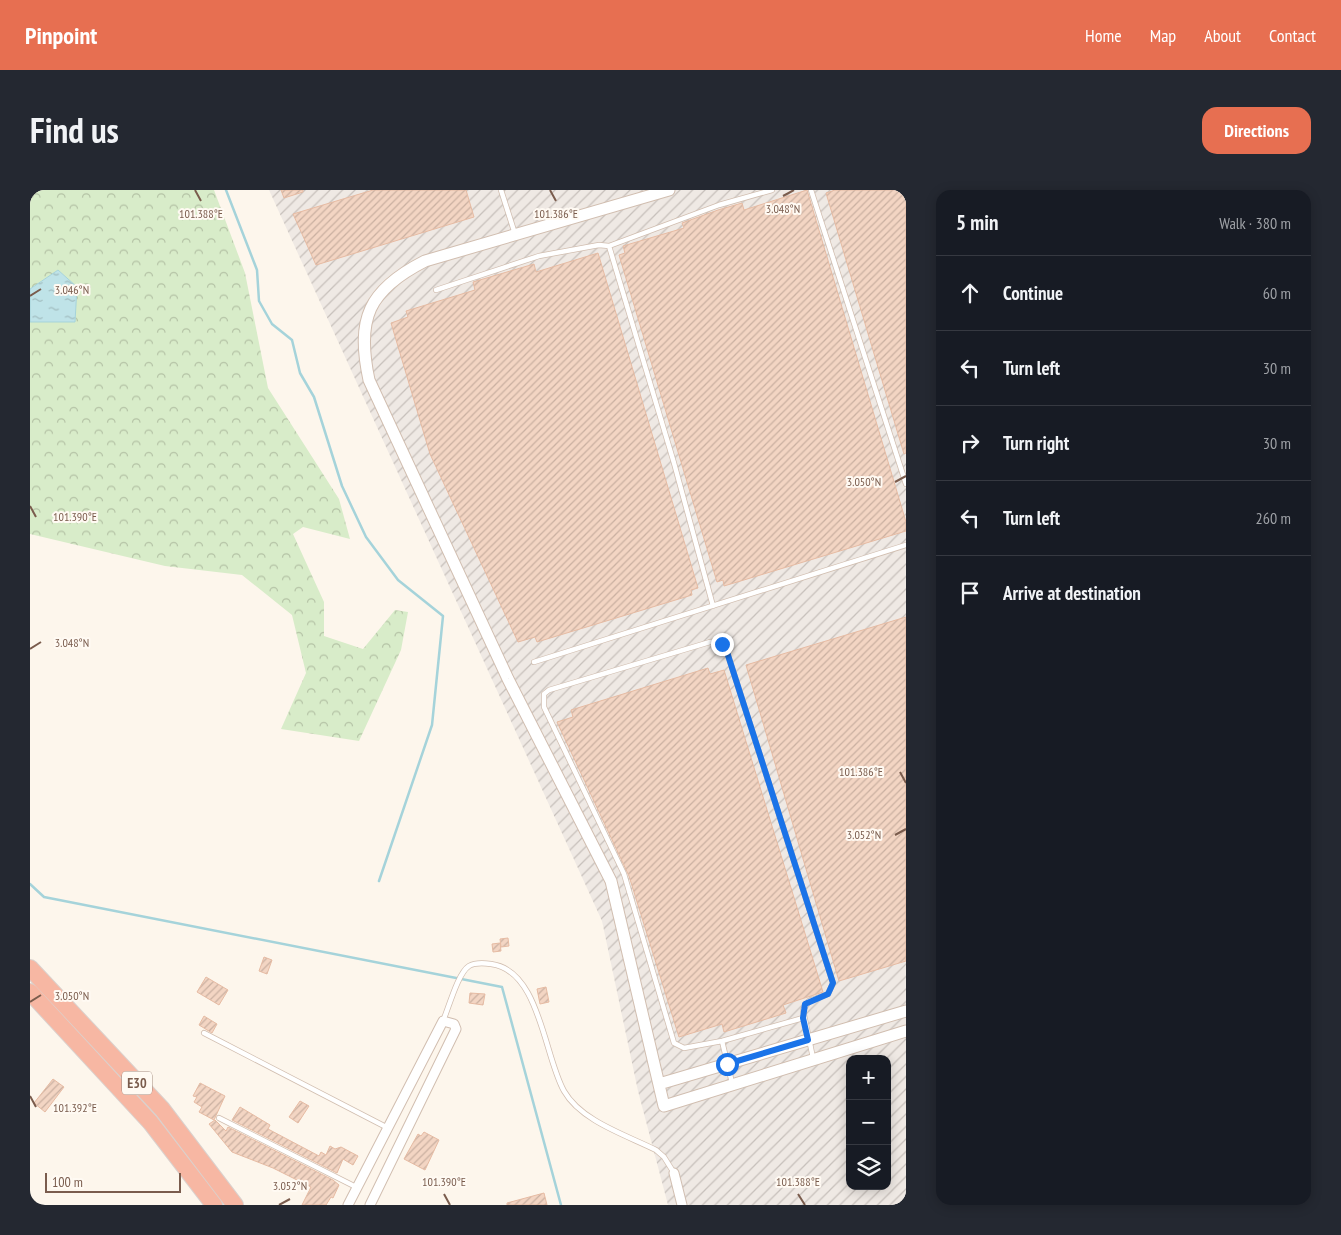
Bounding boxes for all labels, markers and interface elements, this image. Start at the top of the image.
text: Pinpoint [25,20,97,51]
text: Home [1085,24,1122,47]
text: Map [1150,24,1176,47]
text: About [1204,24,1241,47]
text: Contact [1269,24,1316,47]
text: Find us [30,107,119,153]
button: Directions [1202,107,1311,154]
text: 3.048°N [766,201,800,216]
text: 101.388°E [179,206,223,221]
text: 101.386°E [534,206,578,221]
text: 5 min [956,209,998,236]
text: Walk · 380 m [1219,213,1291,233]
icon: ahead [956,279,984,307]
text: Continue [1003,281,1063,305]
text: 3.046°N [55,282,89,297]
text: 60 m [1263,283,1291,303]
icon: left [956,354,984,382]
text: Turn left [1003,356,1060,380]
text: 30 m [1263,358,1291,378]
icon: right [956,429,984,457]
text: Turn right [1003,431,1069,455]
text: 30 m [1263,433,1291,453]
text: 3.050°N [847,474,881,489]
icon: left [956,504,984,532]
text: Turn left [1003,506,1060,530]
text: 260 m [1256,508,1291,528]
text: 101.390°E [53,509,97,524]
icon: arrive [956,579,984,607]
text: Arrive at destination [1003,581,1141,605]
route end [711,633,734,656]
text: 3.048°N [55,635,89,650]
text: 101.386°E [839,764,883,779]
text: 3.052°N [847,827,881,842]
text: 3.050°N [55,988,89,1003]
route start [716,1053,739,1076]
map controls [846,1055,891,1190]
button: + [846,1055,891,1100]
road number: E30 [122,1071,152,1094]
text: 101.392°E [53,1100,97,1115]
button: − [846,1100,891,1145]
button: layers [846,1145,891,1190]
scale bar [45,1170,181,1193]
text: 100 m [52,1173,83,1191]
text: 101.390°E [422,1174,466,1189]
text: 101.388°E [776,1174,820,1189]
text: 3.052°N [273,1178,307,1193]

